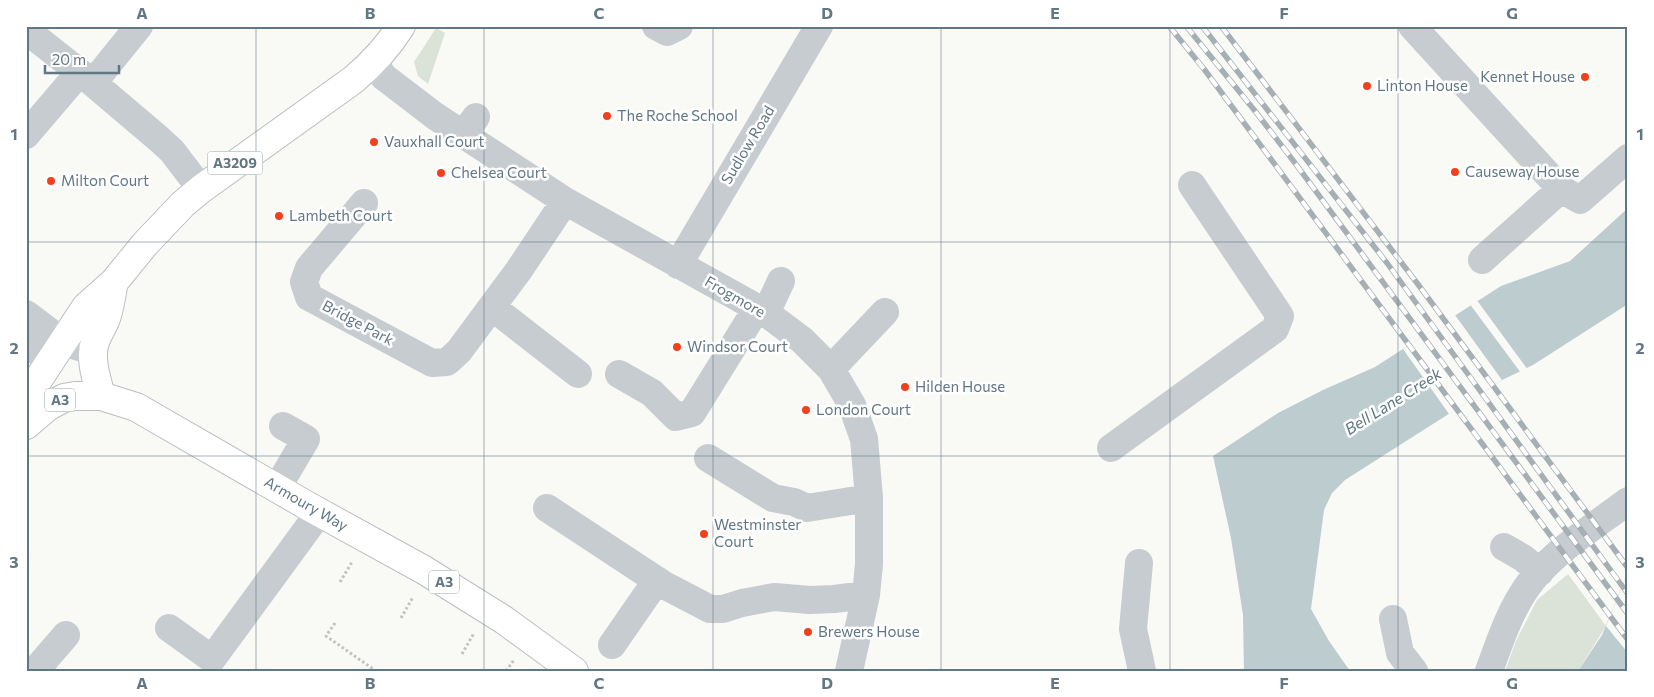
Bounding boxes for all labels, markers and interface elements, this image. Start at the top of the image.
text: A [136,3,148,22]
text: B [365,3,376,22]
text: C [594,3,605,22]
text: D [821,3,833,22]
text: E [1050,3,1060,22]
text: F [1279,3,1289,22]
text: G [1506,3,1518,22]
scale bar [45,42,119,74]
text: 20 m [52,50,86,68]
place label: Kennet House [1480,67,1575,85]
marker: Kennet House [1579,71,1591,83]
place label: Linton House [1377,76,1468,94]
marker: Linton House [1361,80,1373,92]
street label: Sudlow Road [717,102,778,187]
place label: The Roche School [617,106,738,124]
marker: The Roche School [601,110,613,122]
text: 1 [10,124,18,143]
text: 1 [1636,124,1644,143]
place label: Vauxhall Court [384,132,484,150]
marker: Vauxhall Court [368,136,380,148]
road number: A3209 [208,152,262,174]
place label: Causeway House [1465,162,1580,180]
place label: Chelsea Court [451,163,547,181]
marker: Causeway House [1449,166,1461,178]
marker: Chelsea Court [435,167,447,179]
place label: Milton Court [61,171,149,189]
marker: Milton Court [45,175,57,187]
place label: Lambeth Court [289,206,393,224]
marker: Lambeth Court [273,210,285,222]
street label: Frogmore [702,272,769,321]
street label: Bridge Park [320,296,397,348]
place label: Windsor Court [687,337,788,355]
text: 2 [9,338,19,357]
text: 2 [1635,338,1645,357]
marker: Windsor Court [671,341,683,353]
water label: Bell Lane Creek [1341,363,1445,438]
place label: Hilden House [915,377,1005,395]
marker: Hilden House [899,381,911,393]
road number: A3 [45,388,75,412]
place label: London Court [816,400,911,418]
marker: London Court [800,404,812,416]
street label: Armoury Way [262,472,352,534]
place label: Westminster Court [714,515,801,550]
marker: Westminster Court [698,528,710,540]
text: 3 [9,552,19,571]
text: 3 [1635,552,1645,571]
road number: A3 [429,570,459,594]
place label: Brewers House [818,622,920,640]
marker: Brewers House [802,626,814,638]
text: A [136,673,148,692]
text: B [365,673,376,692]
text: C [594,673,605,692]
text: D [821,673,833,692]
text: E [1050,673,1060,692]
text: F [1279,673,1289,692]
text: G [1506,673,1518,692]

